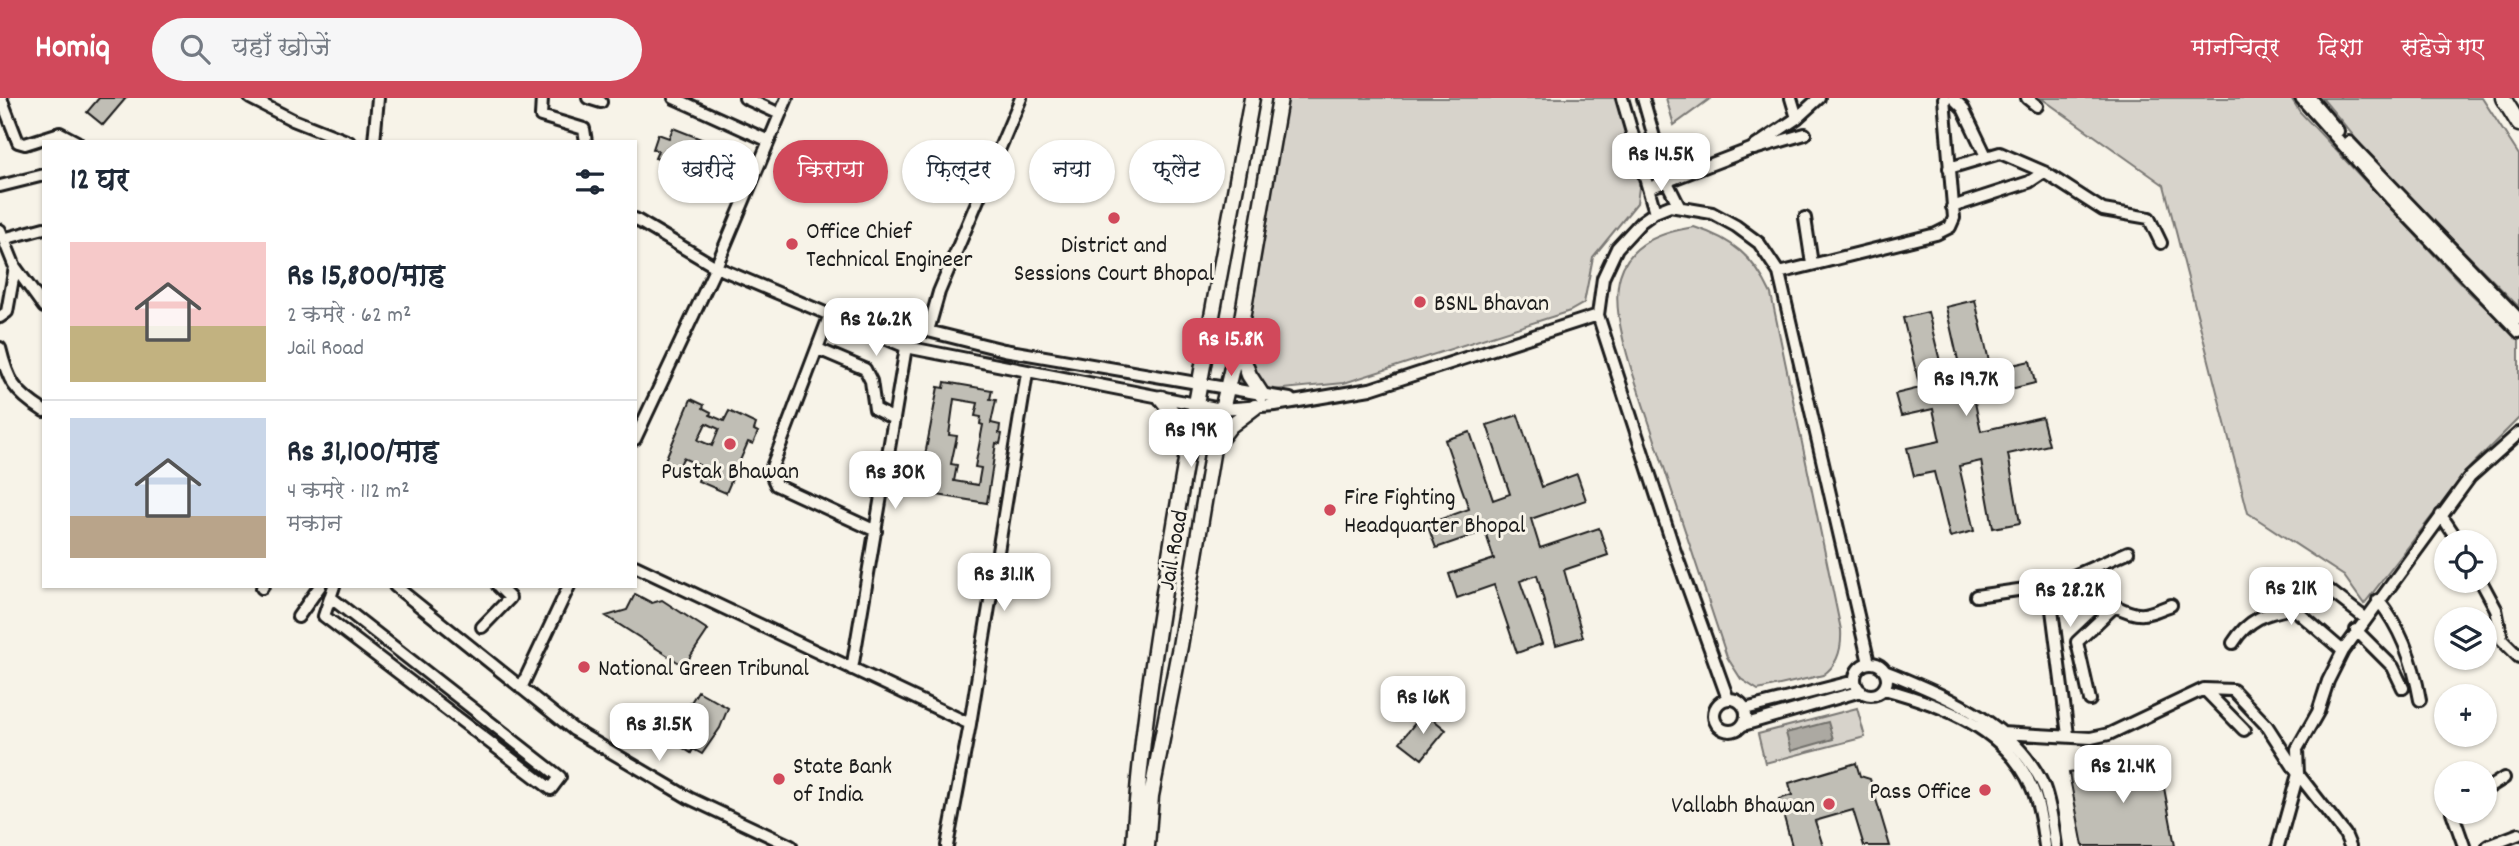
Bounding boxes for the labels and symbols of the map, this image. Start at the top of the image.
pin: Rs 14.5K [1589,134,1733,193]
marker: District and Sessions Court Bhopal [1106,210,1122,226]
place label: Office Chief Technical Engineer [806,216,972,278]
place label: District and Sessions Court Bhopal [1014,230,1214,292]
marker: Office Chief Technical Engineer [784,236,800,252]
place label: BSNL Bhavan [1434,288,1549,322]
marker: BSNL Bhavan [1412,294,1428,310]
pin: Rs 26.2K [804,299,948,358]
pin: Rs 15.8K [1159,318,1303,378]
pin: Rs 19.7K [1894,358,2038,418]
pin: Rs 19K [1134,410,1248,469]
marker: Pustak Bhawan [722,436,738,452]
pin: Rs 30K [838,452,952,511]
place label: Pustak Bhawan [661,456,799,490]
place label: Fire Fighting Headquarter Bhopal [1344,482,1526,544]
marker: Fire Fighting Headquarter Bhopal [1322,502,1338,518]
street label: Jail Road [1151,508,1199,593]
pin: Rs 31.1K [932,554,1076,613]
pin: Rs 21K [2234,568,2348,627]
pin: Rs 28.2K [1998,570,2142,629]
place label: National Green Tribunal [598,653,809,687]
marker: National Green Tribunal [576,659,592,675]
pin: Rs 16K [1366,676,1480,736]
pin: Rs 31.5K [587,704,731,763]
pin: Rs 21.4K [2051,746,2195,805]
place label: State Bank of India [793,751,892,813]
marker: State Bank of India [771,771,787,787]
place label: Pass Office [1869,776,1971,810]
marker: Pass Office [1977,782,1993,798]
place label: Vallabh Bhawan [1671,790,1815,824]
marker: Vallabh Bhawan [1821,796,1837,812]

